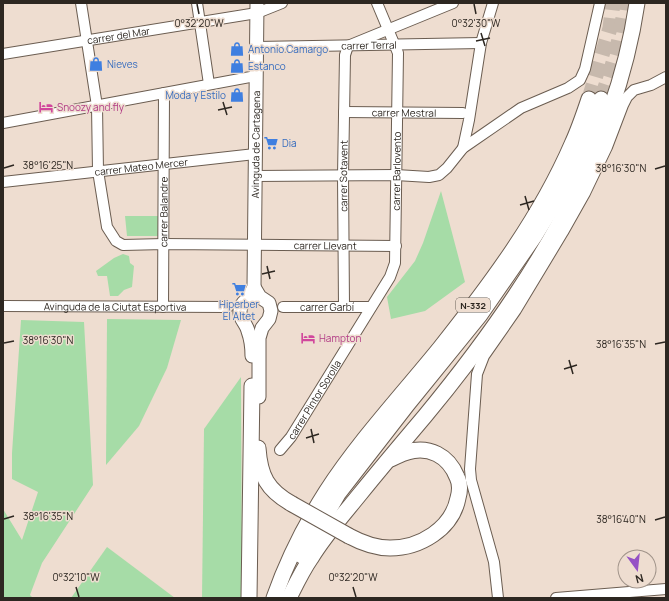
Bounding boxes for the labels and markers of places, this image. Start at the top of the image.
shop icon: Antonio Camargo [229,41,245,57]
place label: Antonio Camargo [248,42,328,56]
shop icon: Nieves [88,56,104,72]
place label: Nieves [107,57,138,71]
shop icon: Estanco [229,58,245,74]
place label: Estanco [248,59,286,73]
shop icon: Moda y Estilo [229,87,245,103]
place label: Moda y Estilo [165,88,226,102]
hotel icon: Snoozy and fly [38,99,54,115]
place label: Snoozy and fly [57,100,125,114]
supermarket icon: Dia [263,135,279,151]
place label: Dia [282,136,297,150]
supermarket icon: Hiperber El Altet [231,281,247,297]
place label: Hiperber El Altet [219,297,259,323]
hotel icon: Hampton [300,330,316,346]
place label: Hampton [319,331,362,345]

